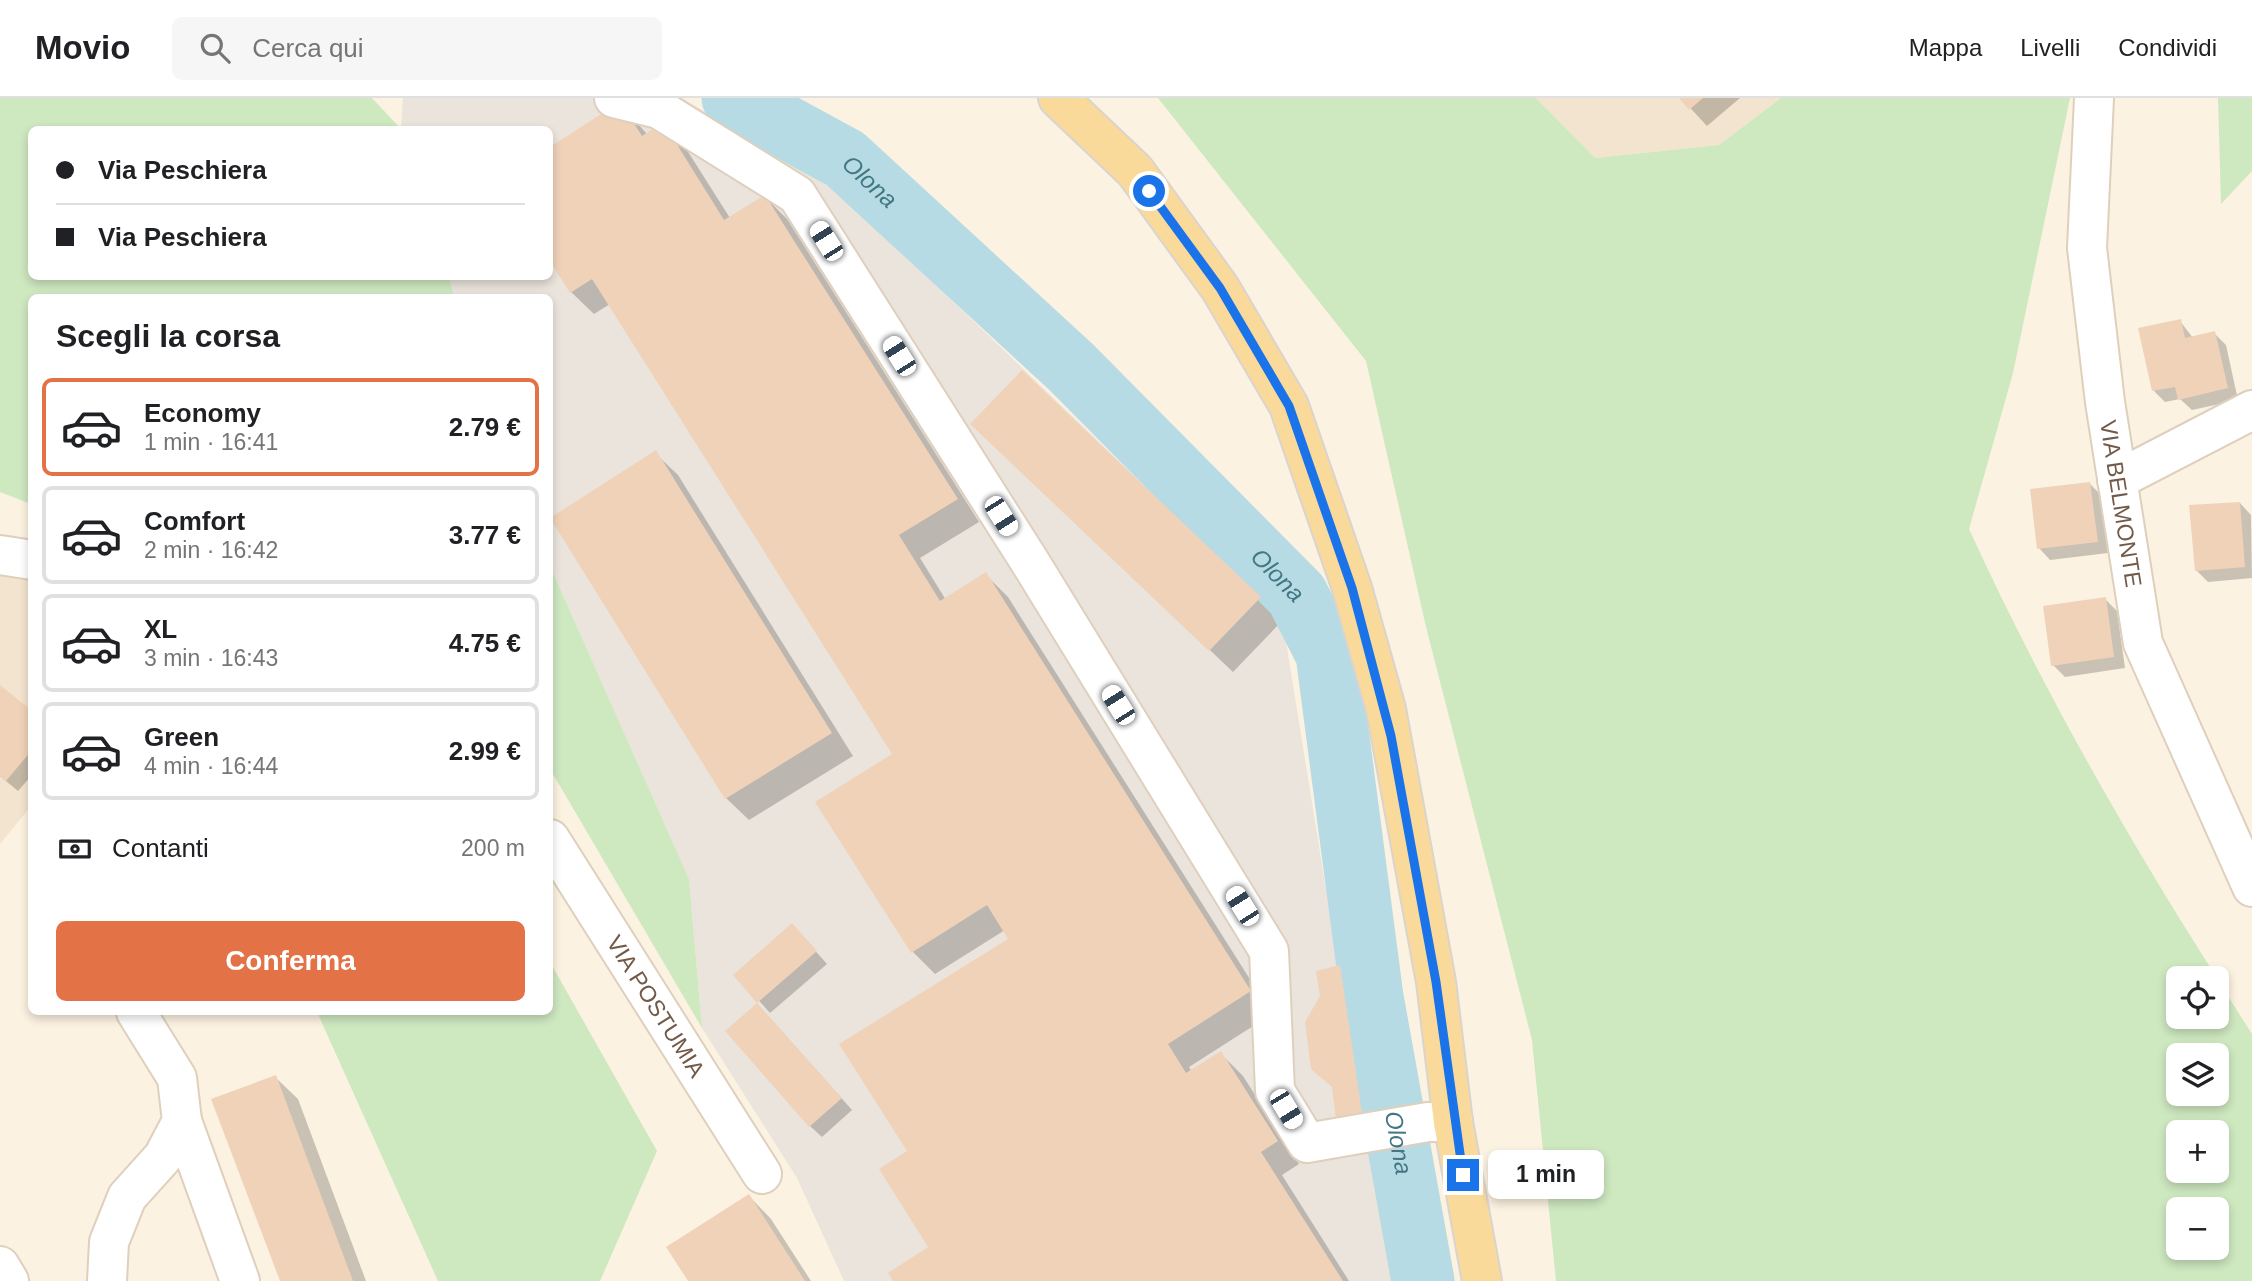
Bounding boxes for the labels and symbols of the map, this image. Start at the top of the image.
water label: Olona [837,150,903,213]
route start [1133,175,1165,207]
car [806,218,847,264]
car [879,333,920,379]
street label: VIA BELMONTE [2095,418,2147,589]
car [981,493,1022,539]
water label: Olona [1246,543,1310,607]
car [1098,682,1139,728]
car [1222,883,1263,929]
street label: VIA POSTUMIA [601,931,711,1082]
car [1267,1086,1306,1132]
water label: Olona [1380,1109,1418,1177]
callout: 1 min [1488,1150,1603,1200]
route end [1447,1159,1479,1191]

